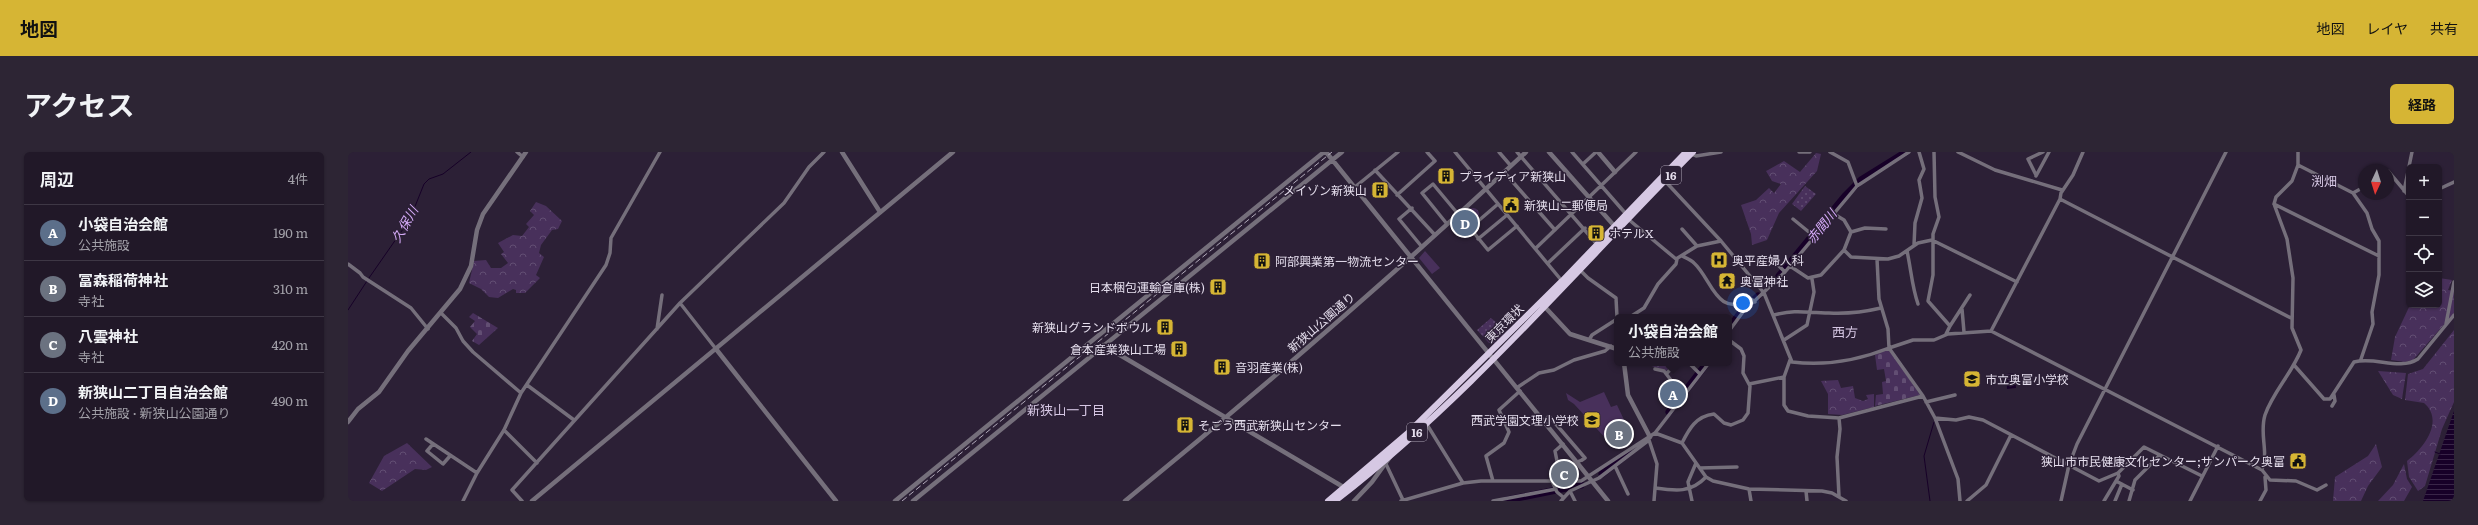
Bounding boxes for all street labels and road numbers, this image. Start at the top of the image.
road number: 16 [1661,166,1681,184]
street label: 新狭山公園通り [1283,288,1359,356]
street label: 東京環状 [1481,300,1527,346]
road number: 16 [1407,423,1427,441]

